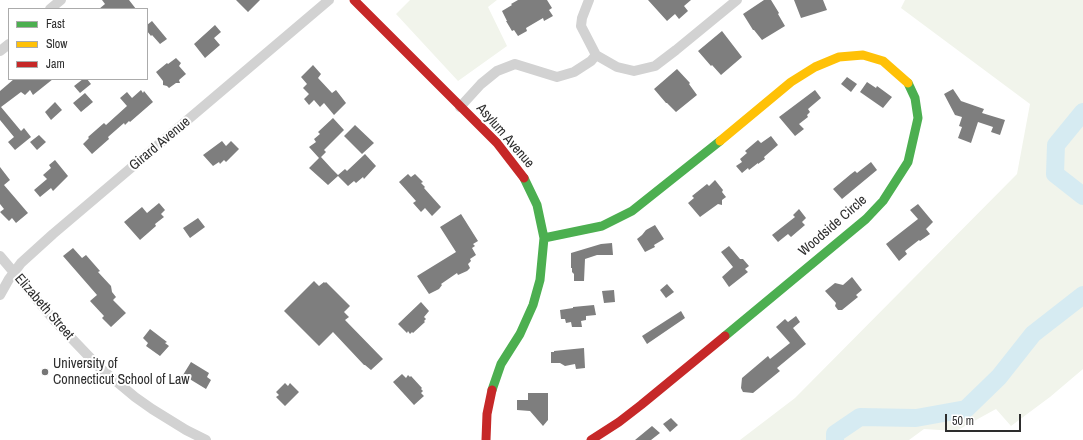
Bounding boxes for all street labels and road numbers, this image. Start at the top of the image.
street label: Asylum Avenue [473,100,537,172]
street label: Girard Avenue [126,114,194,174]
street label: Woodside Circle [796,192,870,260]
street label: Elizabeth Street [11,271,77,343]

